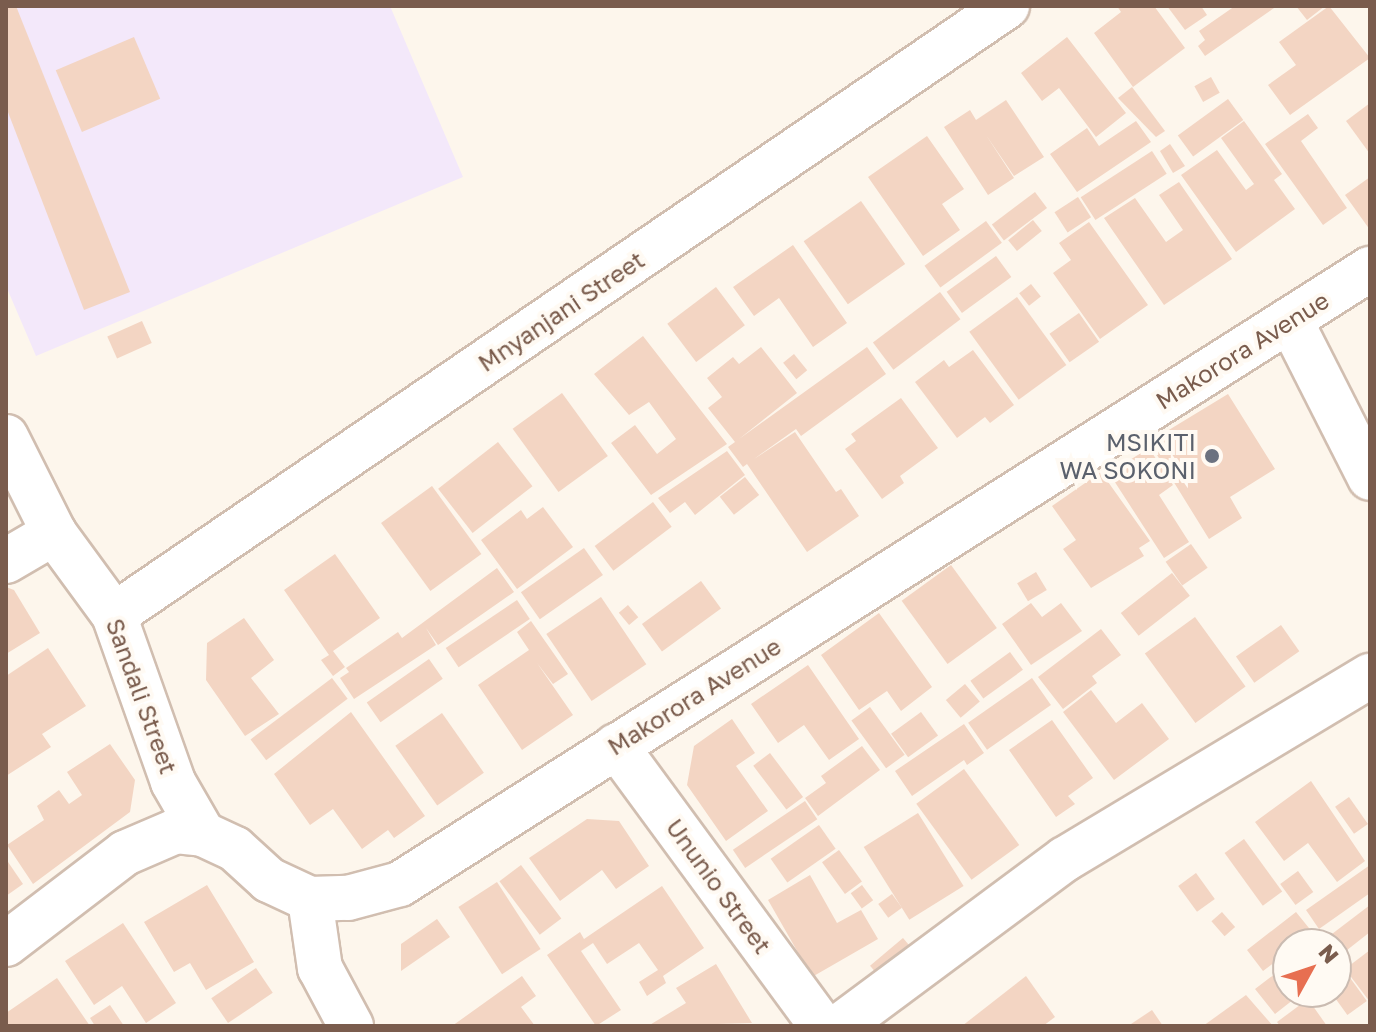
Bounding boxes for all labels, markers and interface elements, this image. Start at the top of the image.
street label: Mnyanjani Street [472,245,650,377]
street label: Makorora Avenue [1150,285,1334,415]
place label: MSIKITI WA SOKONI [1060,428,1196,484]
marker: MSIKITI WA SOKONI [1203,447,1221,465]
street label: Sandali Street [101,614,183,778]
street label: Makorora Avenue [602,631,786,761]
street label: Ununio Street [660,813,778,959]
north arrow [1272,928,1352,1008]
text: N [1314,938,1345,969]

